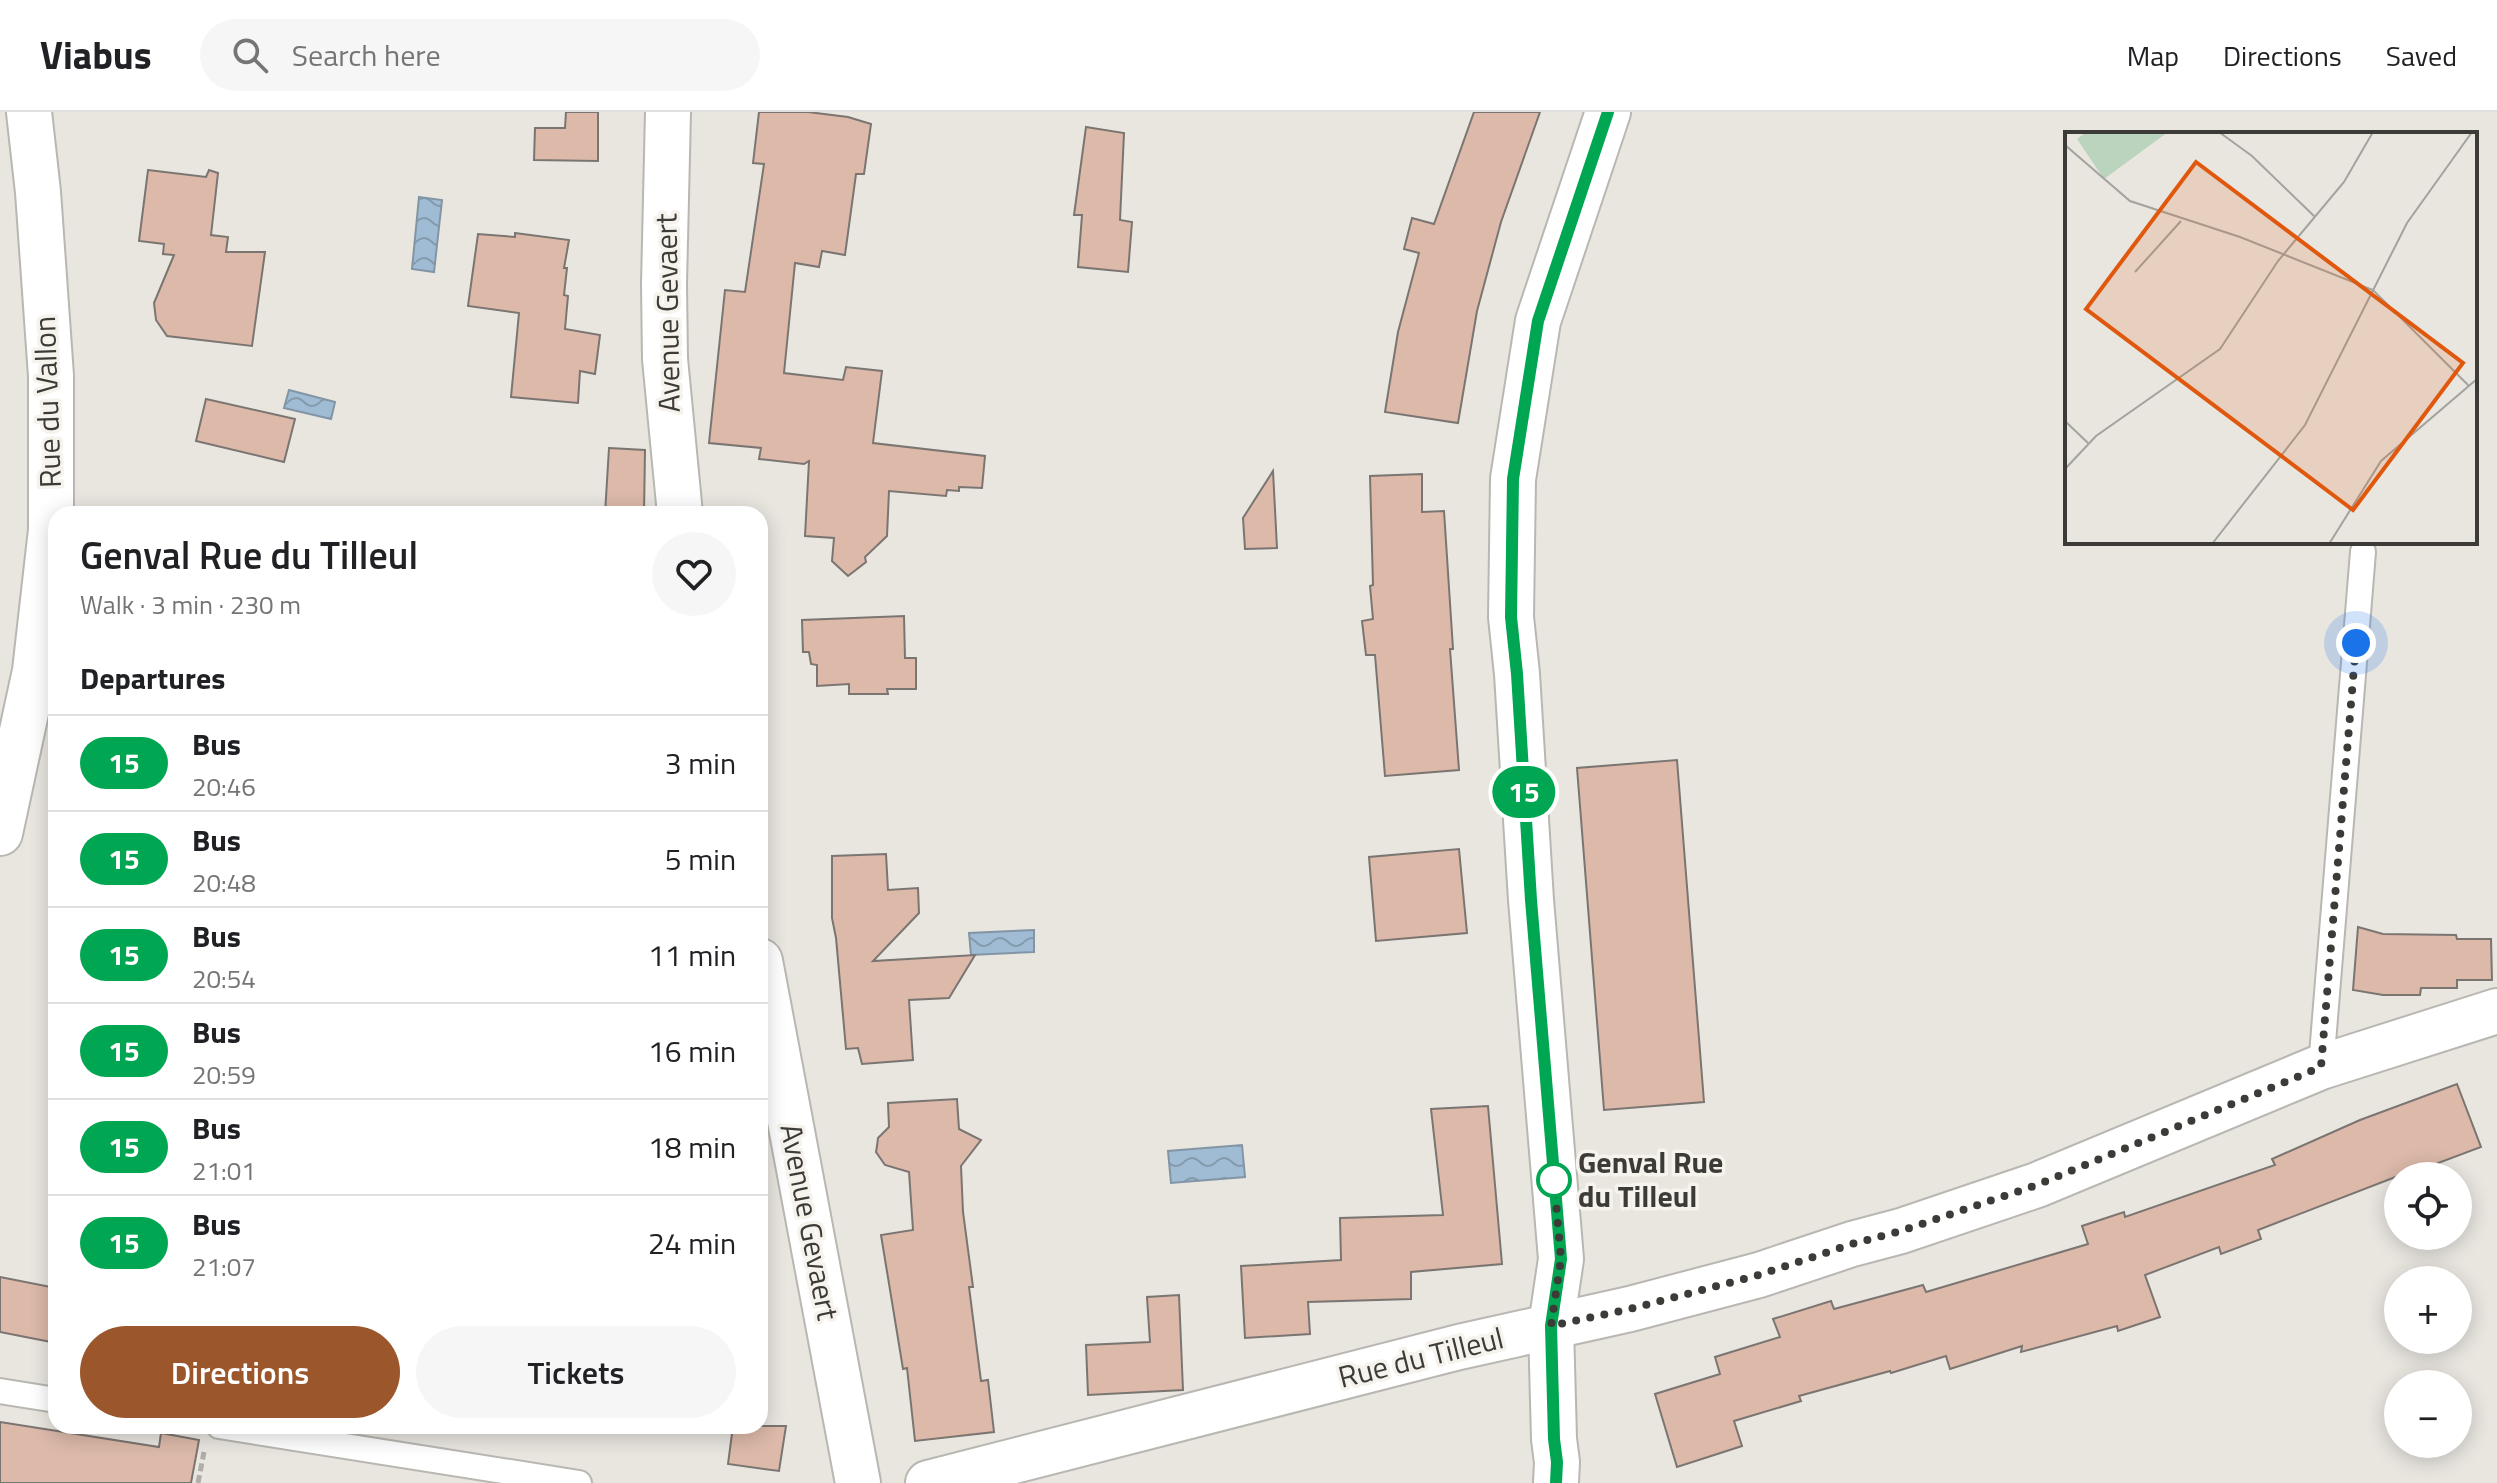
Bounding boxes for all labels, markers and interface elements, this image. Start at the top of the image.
search box [200,19,760,91]
text: Viabus [40,26,152,84]
text: Search here [292,32,441,78]
icon: search [228,33,272,77]
text: Map [2127,34,2179,77]
text: Directions [2223,34,2342,77]
text: Saved [2386,34,2457,77]
inset map [2065,132,2477,544]
street label: Avenue Gevaert [642,213,692,413]
street label: Rue du Vallon [21,315,73,489]
text: Genval Rue du Tilleul [80,526,418,584]
button: heart [652,532,736,616]
text: Walk · 3 min · 230 m [80,585,301,624]
your location [2336,623,2376,663]
text: Departures [80,655,225,701]
text: Bus [192,721,241,767]
text: 3 min [665,740,736,786]
text: 15 [108,741,140,784]
line badge: 15 [1488,766,1560,818]
text: 20:46 [192,767,256,806]
text: 15 [1508,770,1540,813]
text: Bus [192,817,241,863]
text: 5 min [665,836,736,882]
text: 15 [108,837,140,880]
text: 20:48 [192,863,256,902]
text: Bus [192,913,241,959]
text: 11 min [648,932,736,978]
text: 15 [108,933,140,976]
text: 20:54 [192,959,256,998]
text: Bus [192,1009,241,1055]
text: 16 min [648,1028,736,1074]
text: 15 [108,1029,140,1072]
text: 20:59 [192,1055,256,1094]
text: Bus [192,1105,241,1151]
street label: Avenue Gevaert [768,1120,852,1324]
text: 18 min [648,1124,736,1170]
text: 15 [108,1125,140,1168]
place label: Genval Rue du Tilleul [1578,1139,1723,1219]
text: 21:01 [192,1151,256,1190]
map controls [2384,1162,2472,1458]
button: locate [2384,1162,2472,1250]
marker: Genval Rue du Tilleul [1537,1163,1571,1197]
text: Bus [192,1201,241,1247]
text: 24 min [648,1220,736,1266]
text: 15 [108,1221,140,1264]
text: 21:07 [192,1247,256,1286]
button: + [2384,1266,2472,1354]
street label: Rue du Tilleul [1333,1314,1508,1400]
button: Directions [80,1326,400,1418]
button: Tickets [416,1326,736,1418]
button: − [2384,1370,2472,1458]

